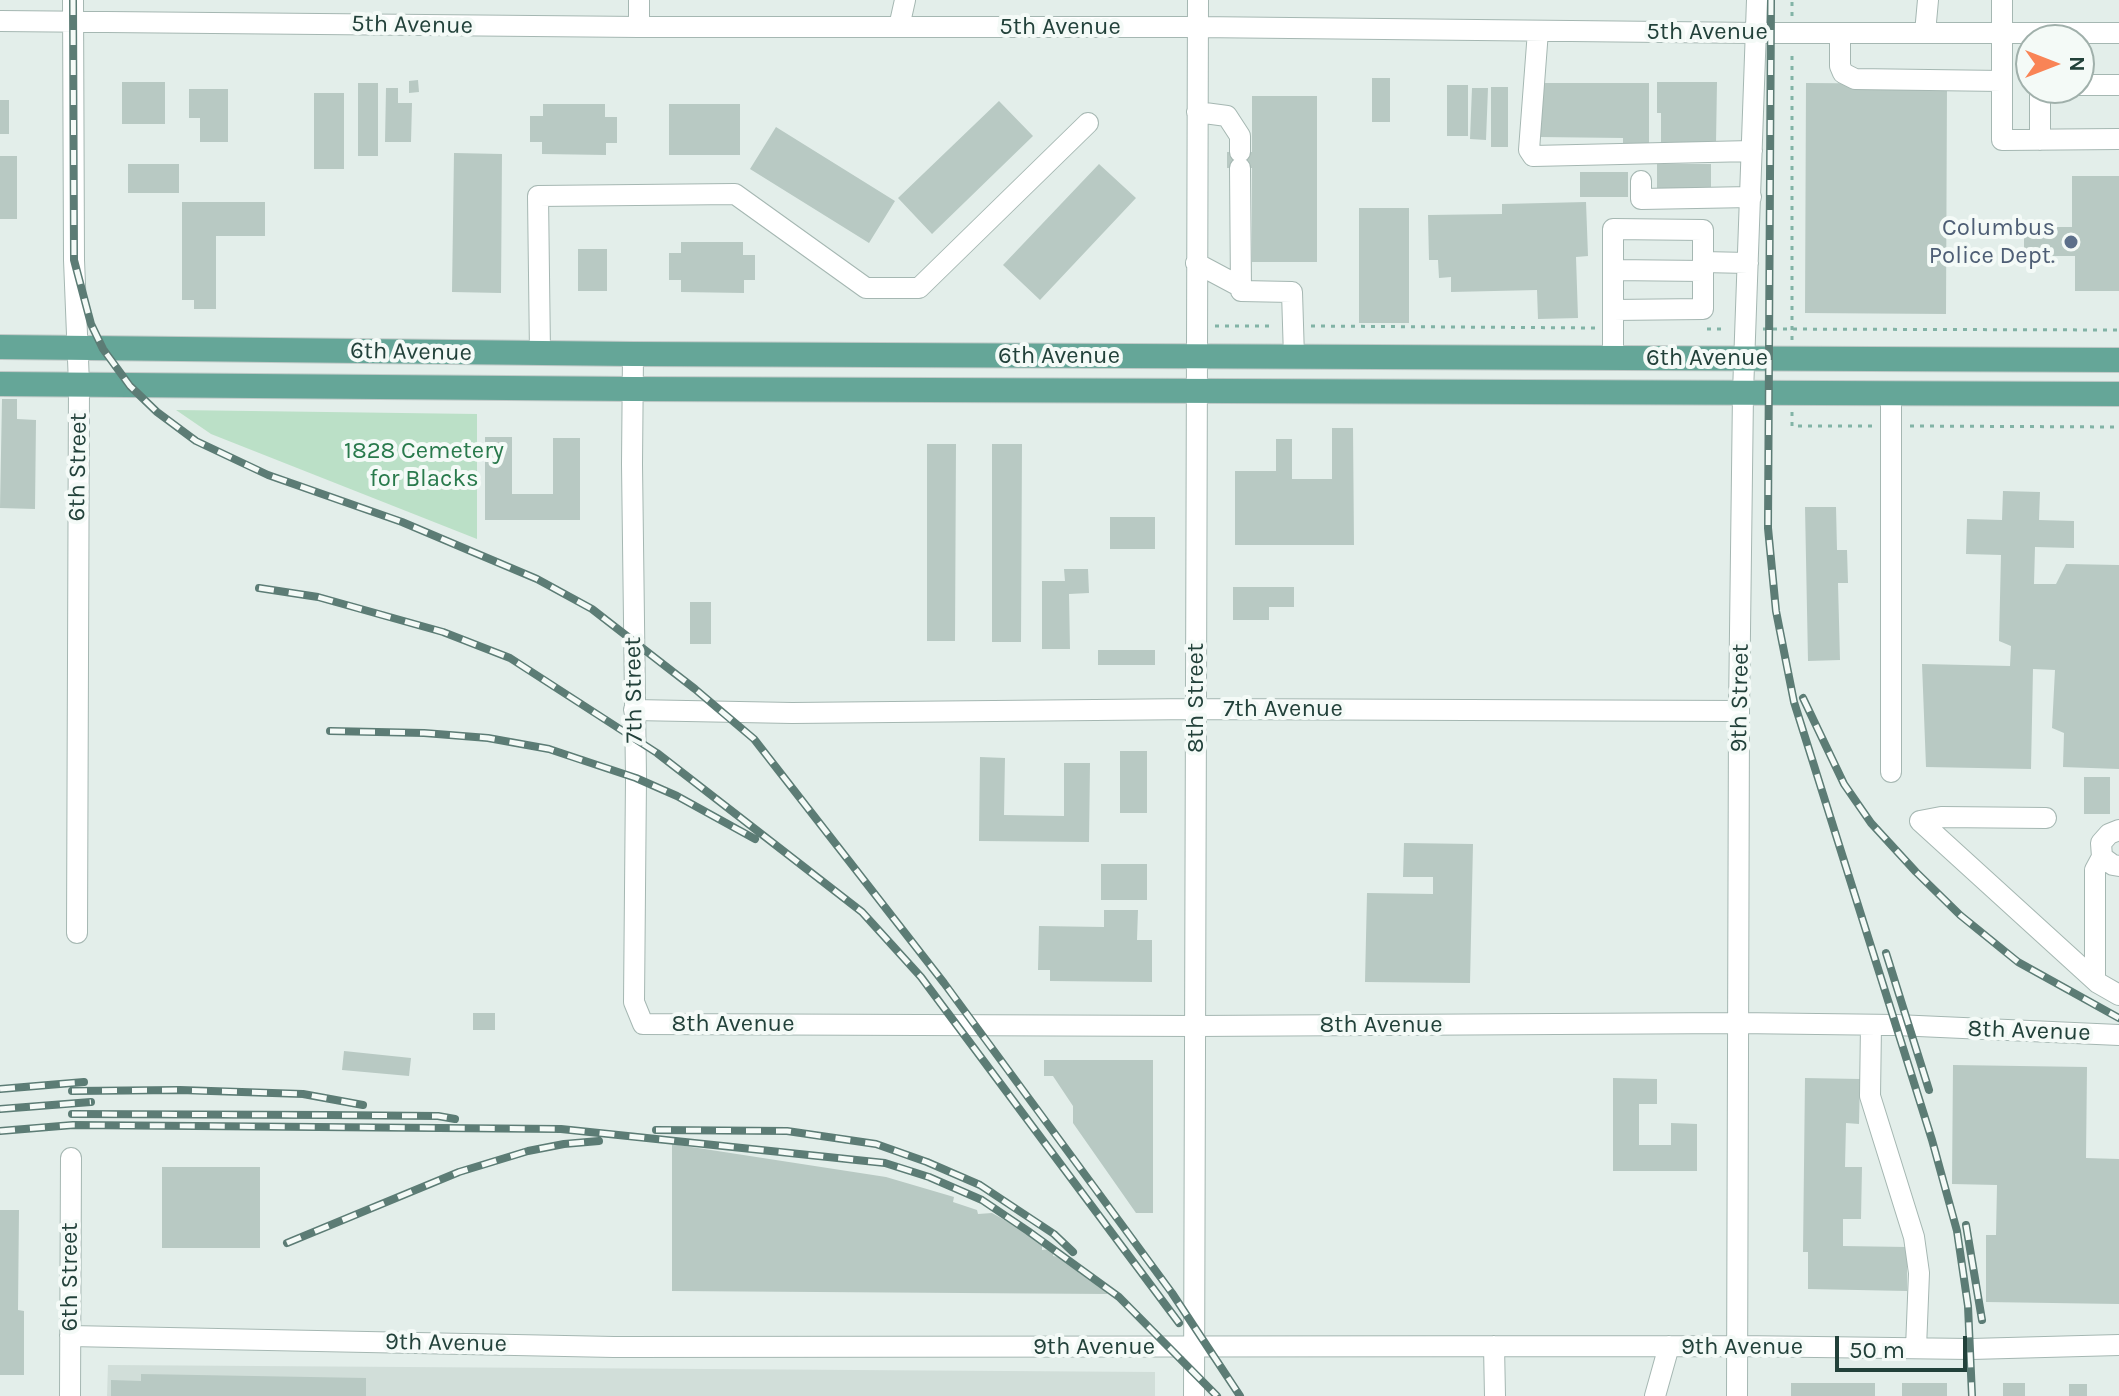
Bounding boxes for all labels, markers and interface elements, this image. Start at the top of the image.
street label: 5th Avenue [351,10,473,40]
street label: 5th Avenue [999,13,1121,41]
street label: 5th Avenue [1646,18,1768,46]
north arrow [2015,24,2095,104]
text: N [2064,56,2090,72]
place label: Columbus Police Dept. [1929,214,2055,270]
marker: Columbus Police Dept. [2062,233,2080,251]
street label: 6th Avenue [350,337,472,367]
street label: 6th Avenue [998,342,1120,370]
street label: 6th Avenue [1646,344,1768,372]
street label: 6th Street [63,412,93,522]
park label: 1828 Cemetery for Blacks [344,437,504,493]
street label: 7th Street [619,637,649,743]
street label: 8th Street [1182,643,1210,753]
street label: 9th Street [1725,643,1755,753]
street label: 7th Avenue [1223,695,1343,723]
street label: 8th Avenue [672,1010,794,1038]
street label: 8th Avenue [1320,1011,1442,1039]
street label: 8th Avenue [1967,1014,2091,1048]
street label: 6th Street [56,1223,84,1331]
scale bar [1839,1320,1971,1370]
street label: 9th Avenue [385,1328,507,1358]
street label: 9th Avenue [1033,1333,1155,1361]
street label: 9th Avenue [1681,1333,1803,1361]
text: 50 m [1849,1336,1905,1364]

